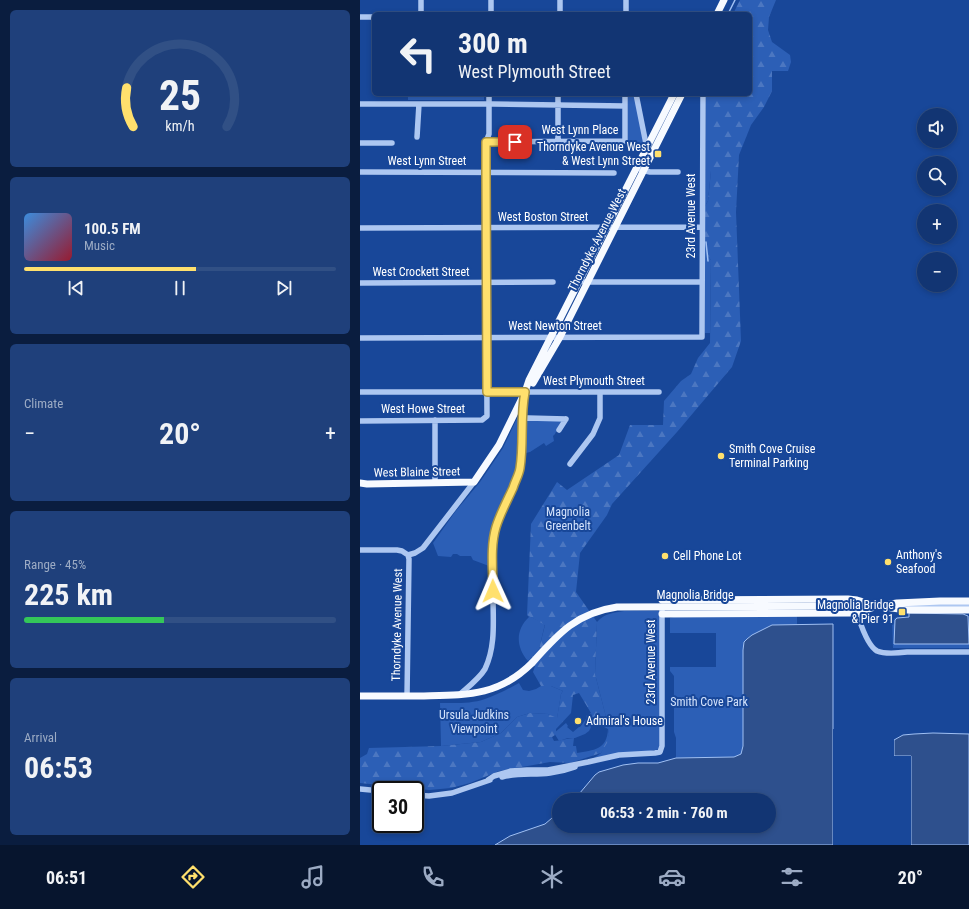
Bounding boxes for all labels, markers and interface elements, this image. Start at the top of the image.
text: 300 m [458,27,528,60]
icon: left [392,28,444,80]
text: West Plymouth Street [458,61,611,82]
text: 25 [159,70,201,119]
map controls [917,108,957,292]
button: sound [917,108,957,148]
text: km/h [165,117,195,133]
street label: West Lynn Place [542,123,619,137]
pin [498,125,532,159]
icon: arrive [504,131,526,153]
place label: Thorndyke Avenue West & West Lynn Street [537,140,650,168]
marker: Thorndyke Avenue West & West Lynn Street [653,149,663,159]
street label: West Lynn Street [388,154,467,168]
button: search [917,156,957,196]
street label: 23rd Avenue West [684,173,698,259]
street label: Thorndyke Avenue West [565,186,629,294]
button: + [917,204,957,244]
street label: West Boston Street [498,210,589,224]
text: 100.5 FM [84,220,141,238]
text: Music [84,238,115,253]
button: − [917,252,957,292]
street label: West Crockett Street [372,265,470,279]
icon: previous [65,277,87,299]
icon: pause [169,277,191,299]
icon: next [273,277,295,299]
street label: West Newton Street [508,319,602,333]
street label: West Plymouth Street [543,374,645,388]
text: Climate [24,396,63,411]
street label: West Howe Street [381,402,466,416]
text: 20° [159,416,201,451]
text: − [24,421,35,446]
text: + [325,421,336,446]
place label: Smith Cove Cruise Terminal Parking [729,442,816,470]
marker: Smith Cove Cruise Terminal Parking [716,451,726,461]
street label: West Blaine Street [374,464,461,480]
park label: Magnolia Greenbelt [545,505,591,533]
place label: Anthony's Seafood [896,548,942,576]
place label: Cell Phone Lot [673,549,742,563]
marker: Cell Phone Lot [660,551,670,561]
text: Range · 45% [24,557,86,572]
marker: Anthony's Seafood [883,557,893,567]
street label: Thorndyke Avenue West [389,568,405,682]
position arrow [472,570,514,612]
text: 225 km [24,577,113,612]
street label: Magnolia Bridge [656,588,734,602]
place label: Magnolia Bridge & Pier 91 [817,598,894,626]
marker: Magnolia Bridge & Pier 91 [897,607,907,617]
street label: 23rd Avenue West [644,619,658,705]
park label: Smith Cove Park [670,695,748,709]
park label: Ursula Judkins Viewpoint [439,708,509,736]
place label: Admiral's House [586,714,663,728]
marker: Admiral's House [573,716,583,726]
text: Arrival [24,730,57,745]
text: 06:53 [24,750,93,785]
speed limit sign: 30 [372,781,424,833]
text: 06:53 · 2 min · 760 m [600,804,728,822]
icon: directions [179,863,207,891]
icon: music [299,863,327,891]
icon: phone [419,863,447,891]
icon: climate [538,863,566,891]
icon: car [658,863,686,891]
icon: filters [778,863,806,891]
text: 06:51 [46,867,87,888]
text: 20° [898,867,923,888]

